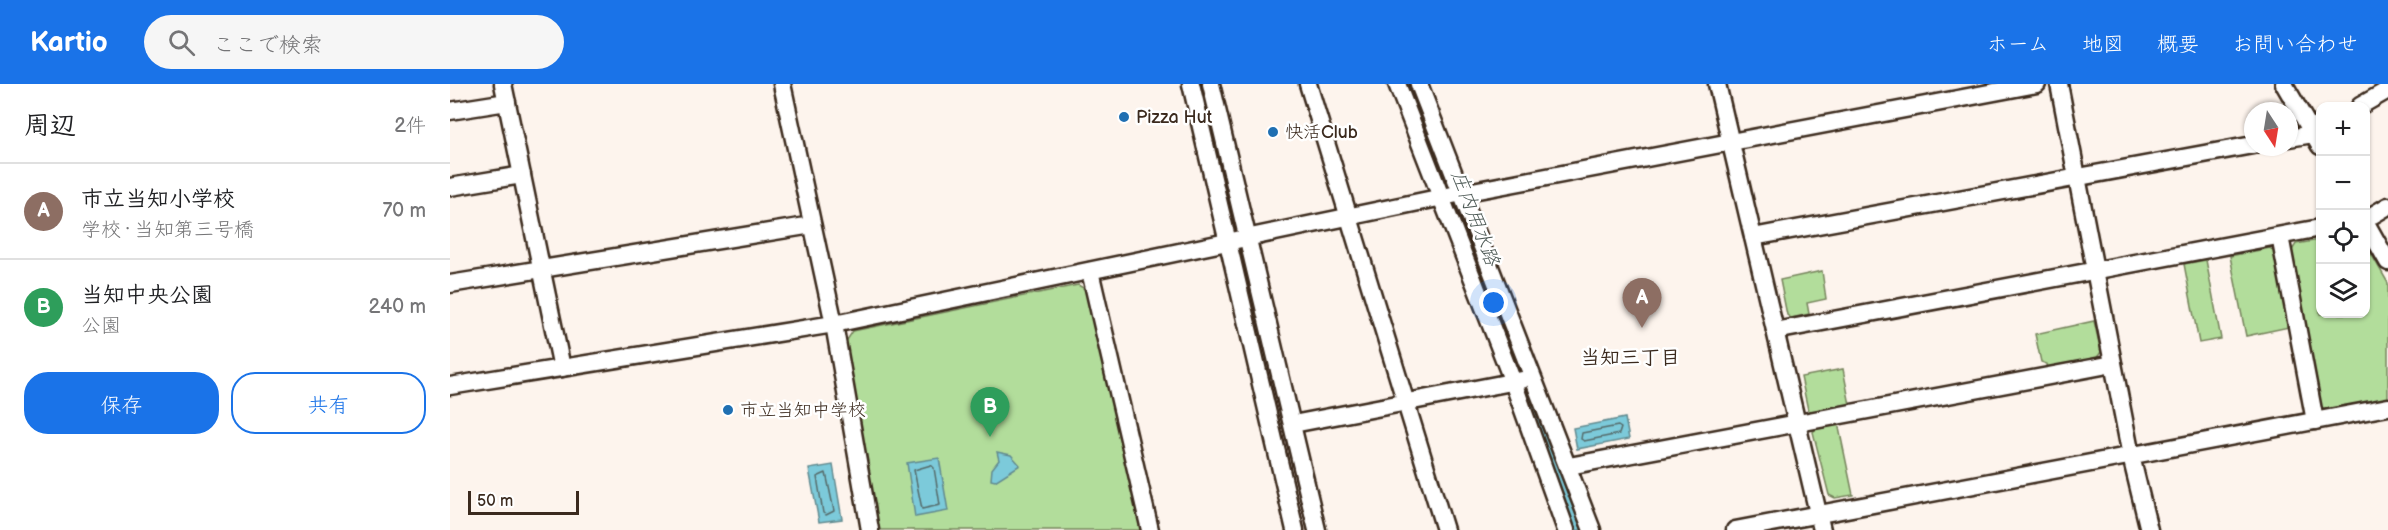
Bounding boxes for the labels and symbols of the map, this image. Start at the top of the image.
north arrow [2244,102,2298,156]
place label: Pizza Hut [1136,107,1213,128]
marker: Pizza Hut [1117,110,1131,124]
place label: 快活Club [1285,122,1358,143]
marker: 快活Club [1266,125,1280,139]
water label: 庄内用水路 [1446,167,1505,270]
pin: A [1622,278,1662,328]
your location [1479,288,1508,317]
district label: 当知三丁目 [1580,346,1680,370]
pin: B [970,388,1010,437]
place label: 市立当知中学校 [740,400,866,421]
marker: 市立当知中学校 [721,403,735,417]
scale bar [468,488,579,516]

